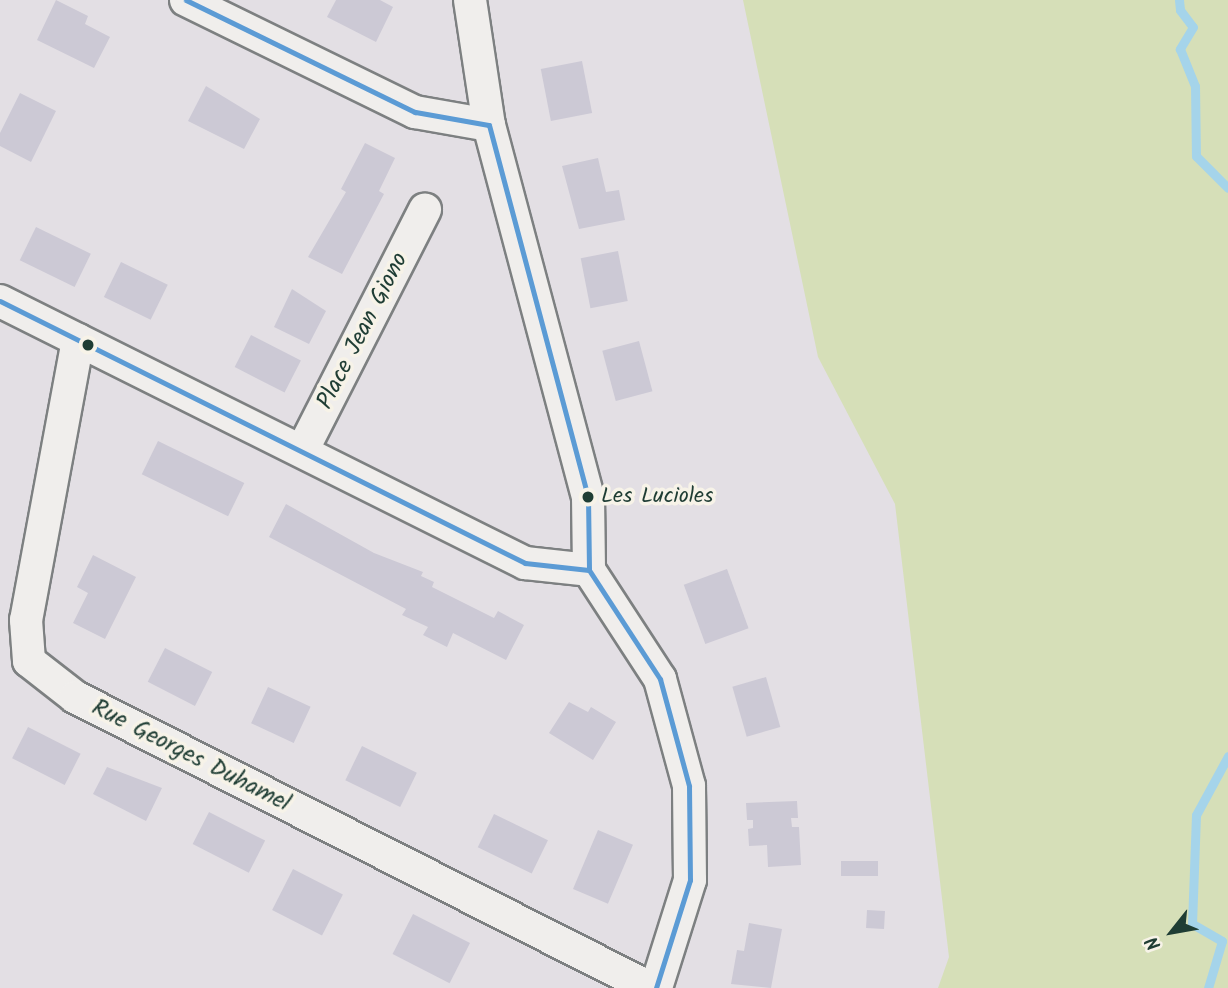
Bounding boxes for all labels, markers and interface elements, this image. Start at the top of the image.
street label: Place Jean Giono [311,248,415,414]
unlabelled marker [81,338,95,352]
place label: Les Lucioles [601,484,713,510]
marker: Les Lucioles [581,490,595,504]
street label: Rue Georges Duhamel [87,693,295,819]
north arrow [1137,897,1207,967]
text: N [1138,930,1170,956]

